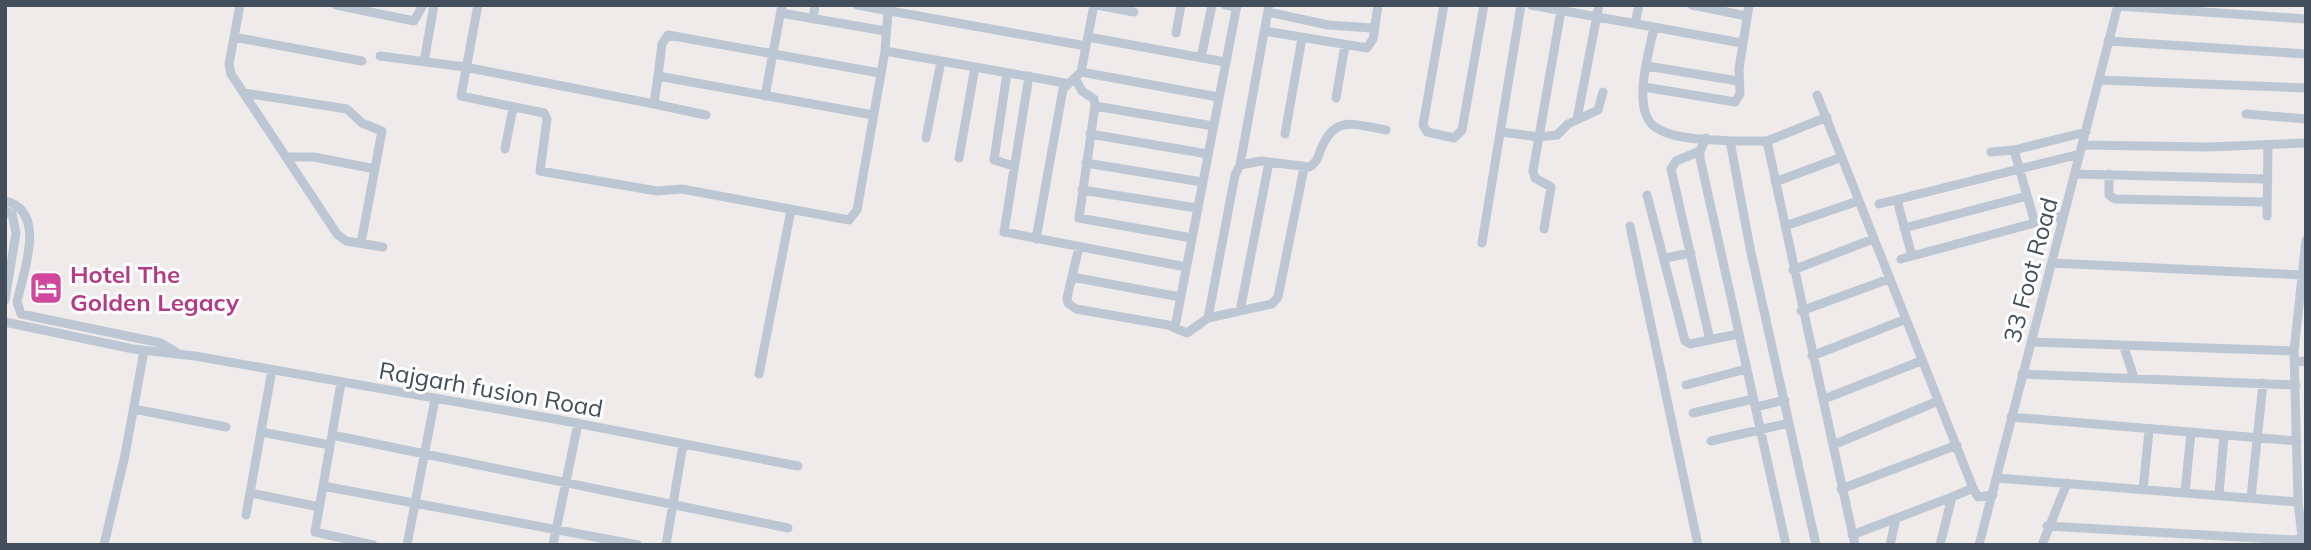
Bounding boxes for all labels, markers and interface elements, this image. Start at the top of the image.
street label: 33 Foot Road [1996,194,2064,346]
place label: Hotel The Golden Legacy [70,259,240,317]
hotel icon: Hotel The Golden Legacy [27,269,65,307]
street label: Rajgarh fusion Road [377,355,605,423]

